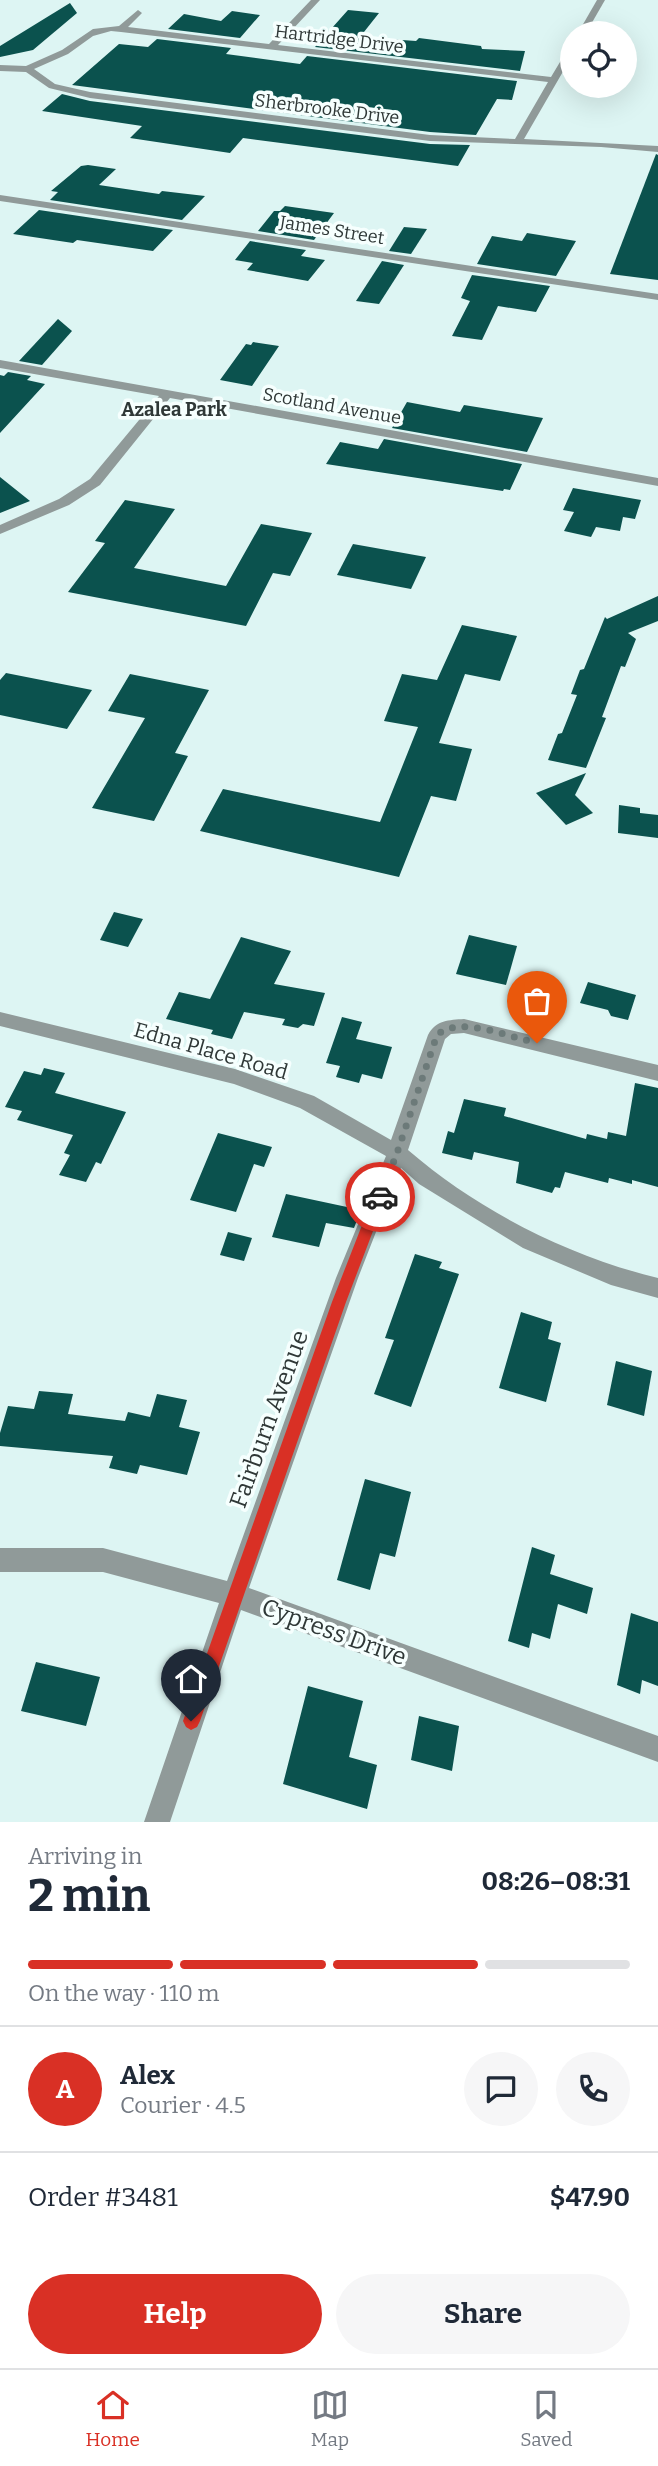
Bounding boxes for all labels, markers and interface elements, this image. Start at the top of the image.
street label: Hartridge Drive [273,20,405,58]
map controls [560,21,637,98]
button: locate [560,21,637,98]
street label: Sherbrooke Drive [253,89,401,129]
street label: James Street [277,211,386,249]
street label: Scotland Avenue [261,383,403,429]
district label: Azalea Park [121,398,228,421]
pin [507,971,567,1043]
icon: bag [518,982,556,1020]
street label: Edna Place Road [131,1017,291,1085]
courier [345,1162,415,1232]
icon: car [361,1178,399,1216]
street label: Fairburn Avenue [224,1327,314,1511]
street label: Cypress Drive [258,1593,410,1671]
pin [161,1649,221,1721]
icon: home [172,1660,210,1698]
text: Arriving in [28,1842,142,1870]
text: 08:26–08:31 [482,1866,630,1897]
text: 2 min [28,1868,150,1923]
text: On the way · 110 m [28,1979,220,2007]
button: chat [464,2052,538,2126]
button: phone [556,2052,630,2126]
text: Alex [120,2060,175,2091]
text: A [56,2074,74,2105]
text: Courier · 4.5 [120,2091,246,2119]
text: Order #3481 [28,2182,178,2213]
text: $47.90 [550,2182,630,2213]
button: Help [28,2274,322,2354]
button: Share [336,2274,630,2354]
tab: Home [86,2386,140,2451]
tab: Map [311,2386,349,2451]
tab: Saved [520,2386,572,2451]

